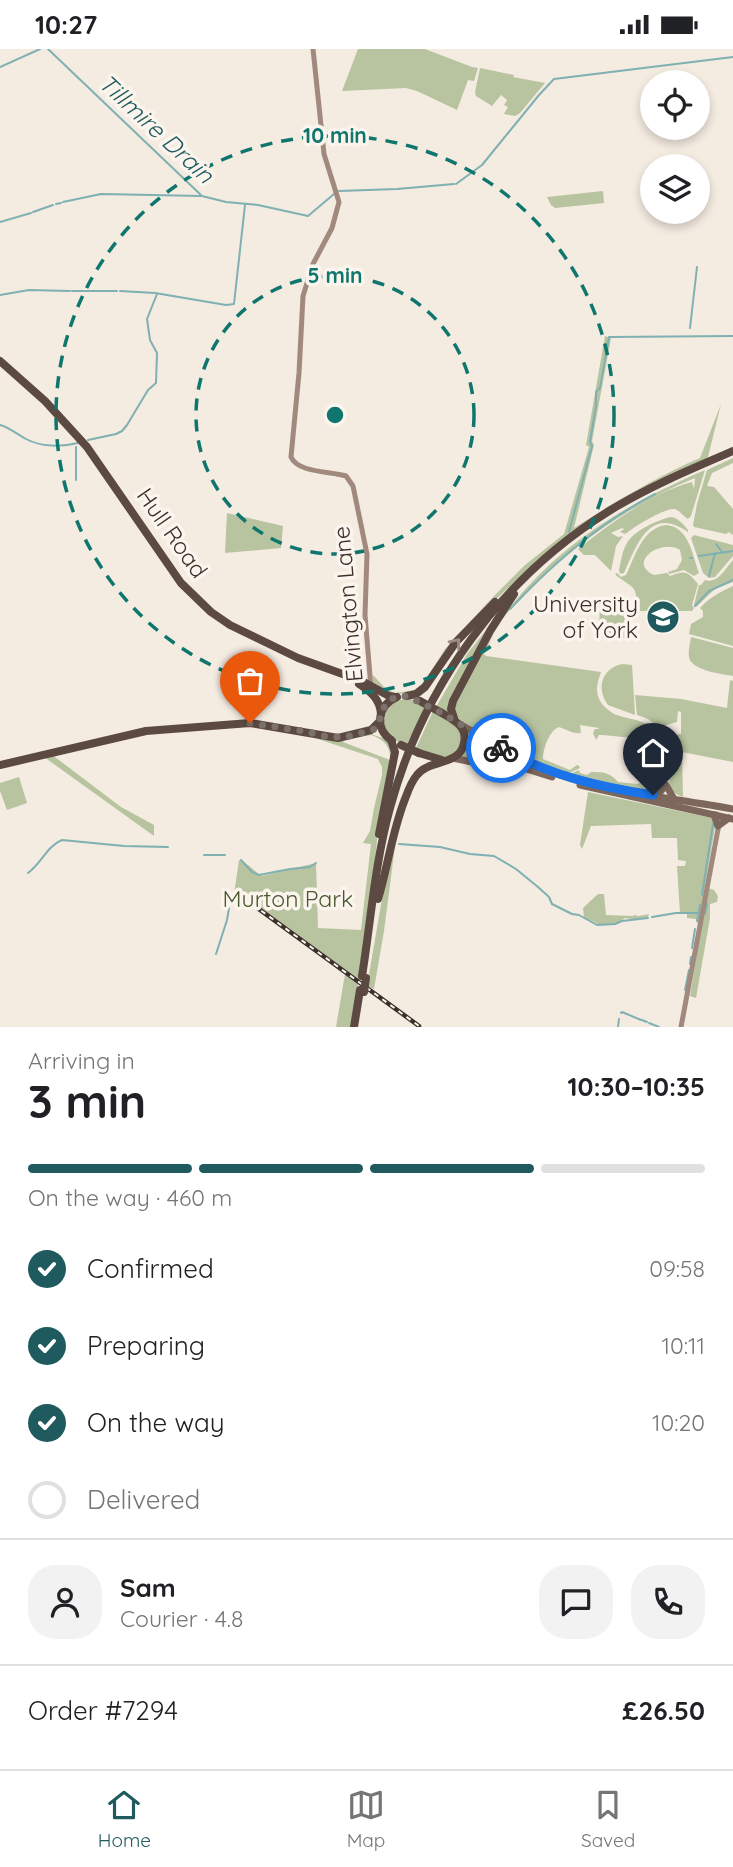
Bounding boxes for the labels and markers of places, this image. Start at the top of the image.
centre of rings [323,403,347,427]
place label: University of York [533,589,638,644]
school or university icon: University of York [644,598,682,636]
pin [220,651,280,723]
pin [623,723,683,795]

